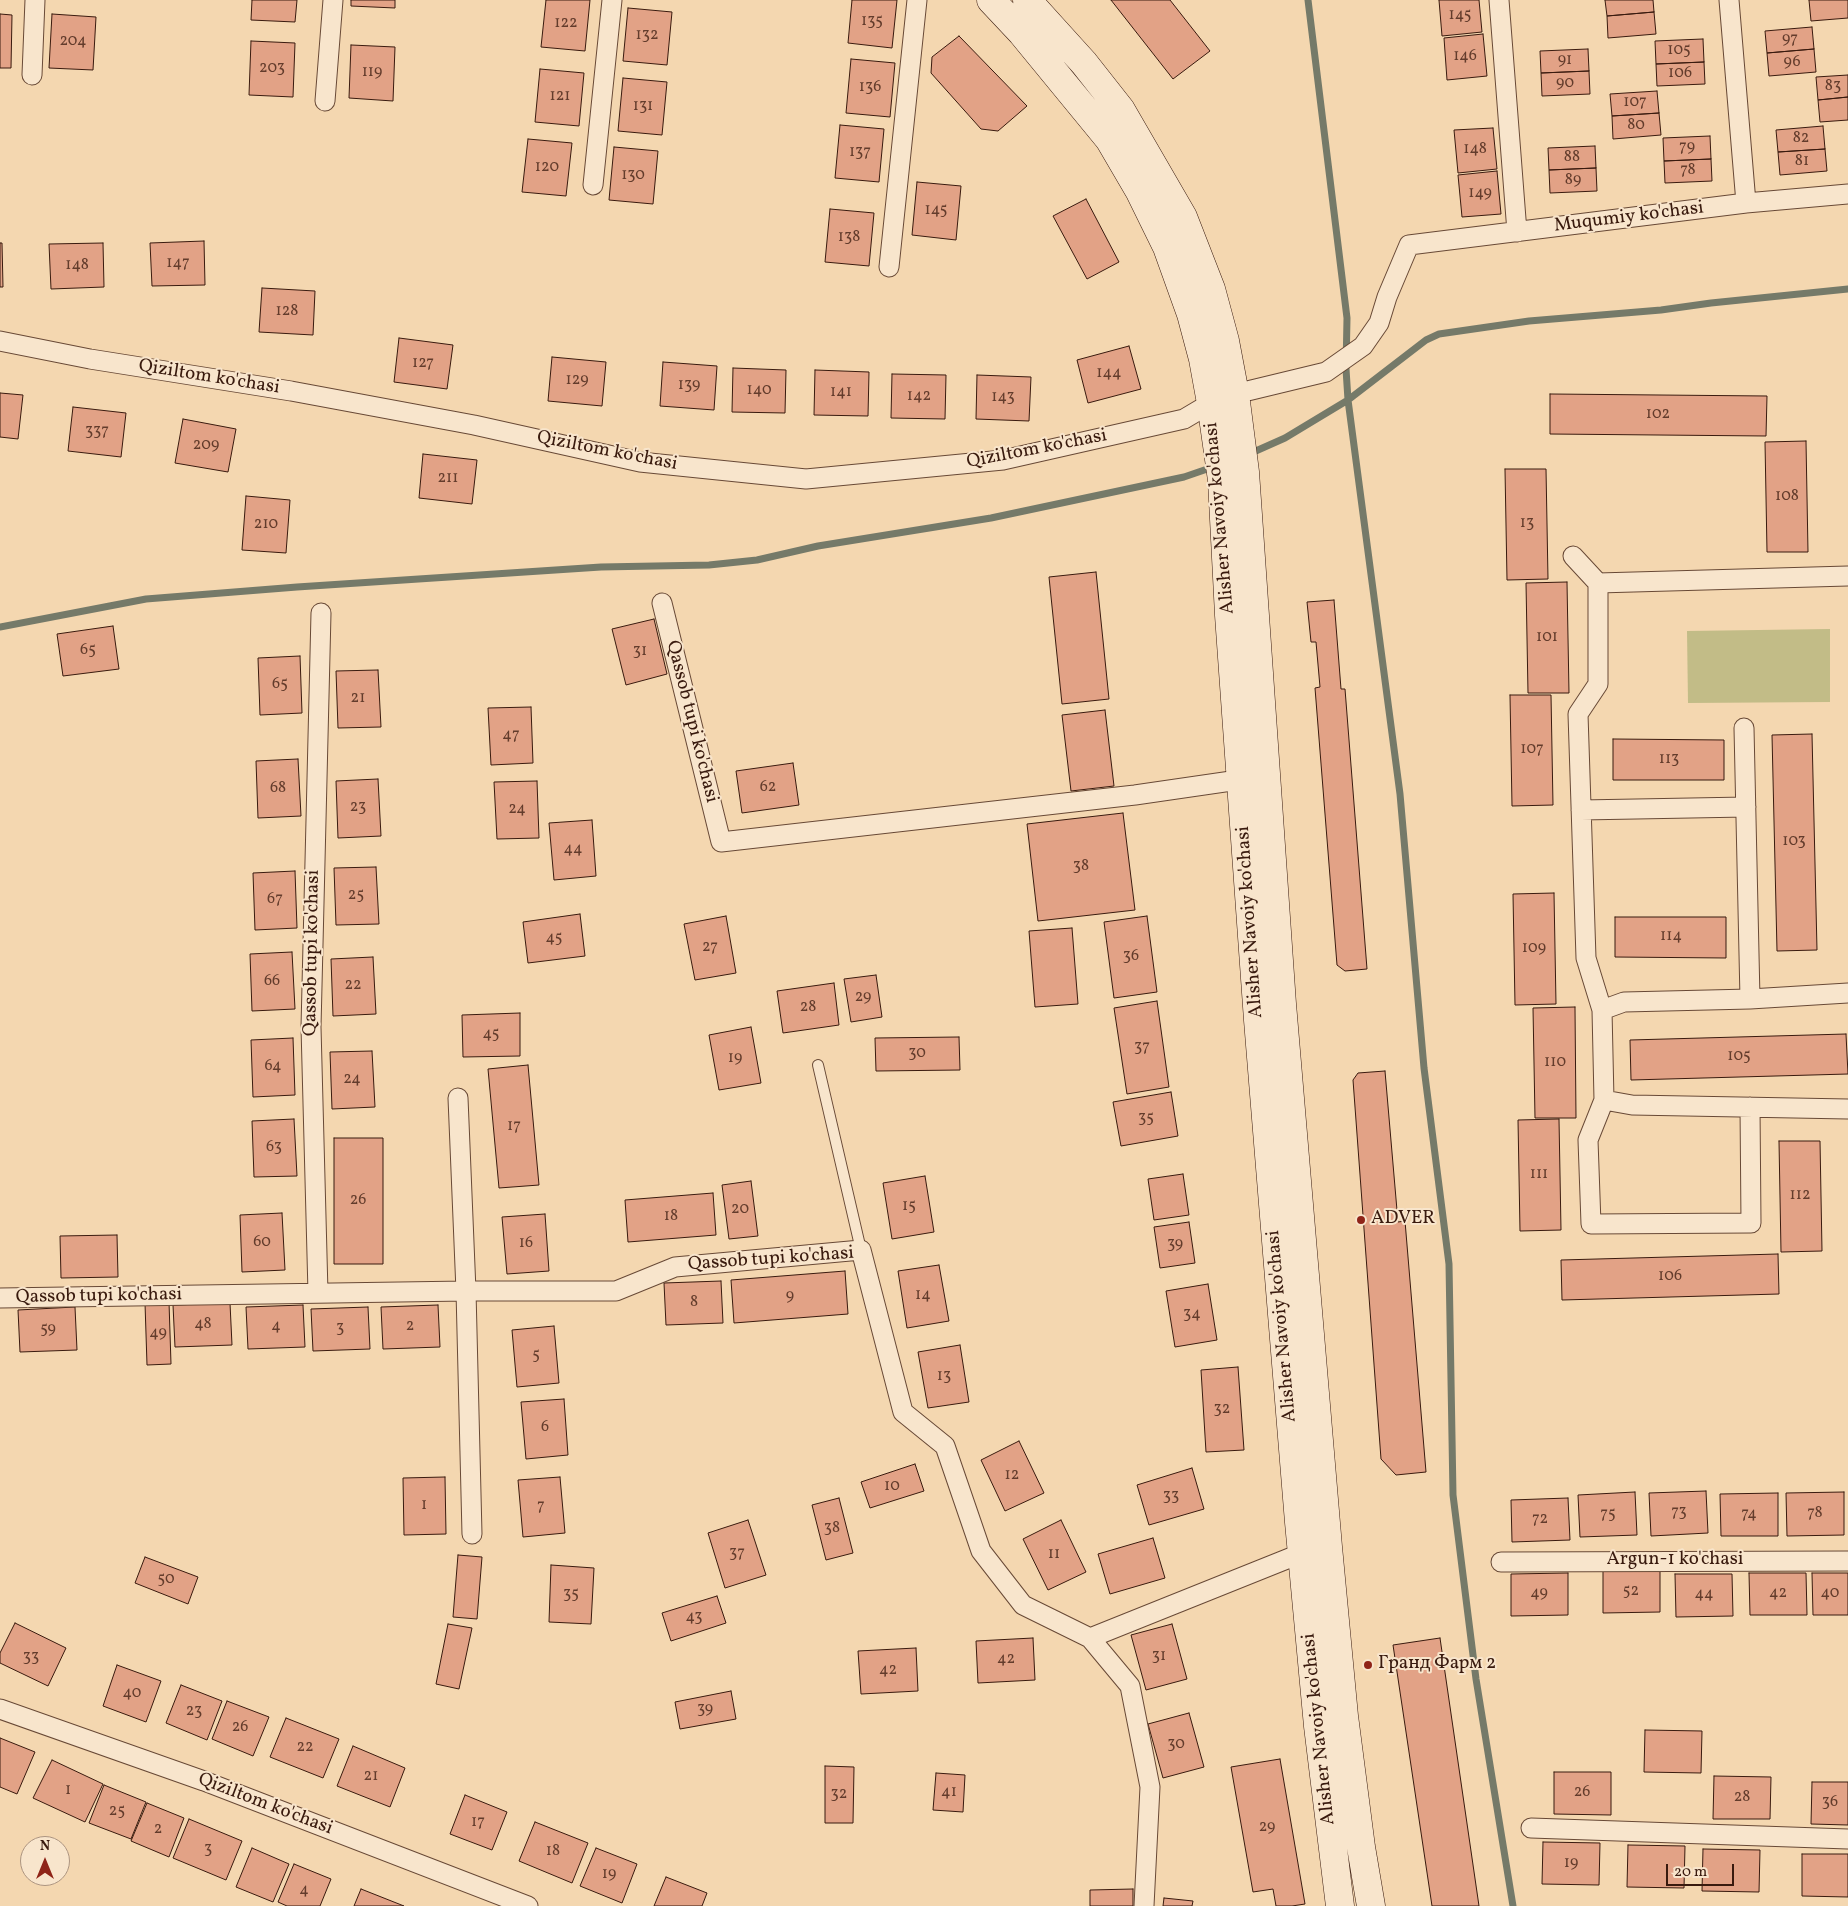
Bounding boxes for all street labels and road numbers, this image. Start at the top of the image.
street label: Muqumiy ko'chasi [1553,198,1705,238]
street label: Qiziltom ko'chasi [137,356,281,400]
street label: Alisher Navoiy ko'chasi [1201,421,1241,615]
street label: Qiziltom ko'chasi [965,425,1109,475]
street label: Qiziltom ko'chasi [535,427,679,477]
street label: Qassob tupi ko'chasi [660,639,722,805]
street label: Alisher Navoiy ko'chasi [1233,825,1269,1019]
street label: Qassob tupi ko'chasi [300,870,326,1036]
street label: Alisher Navoiy ko'chasi [1263,1229,1303,1423]
street label: Qassob tupi ko'chasi [687,1243,855,1277]
street label: Qassob tupi ko'chasi [16,1284,182,1310]
street label: Argun-1 ko'chasi [1606,1550,1744,1572]
street label: Alisher Navoiy ko'chasi [1299,1632,1341,1826]
street label: Qiziltom ko'chasi [194,1769,336,1841]

